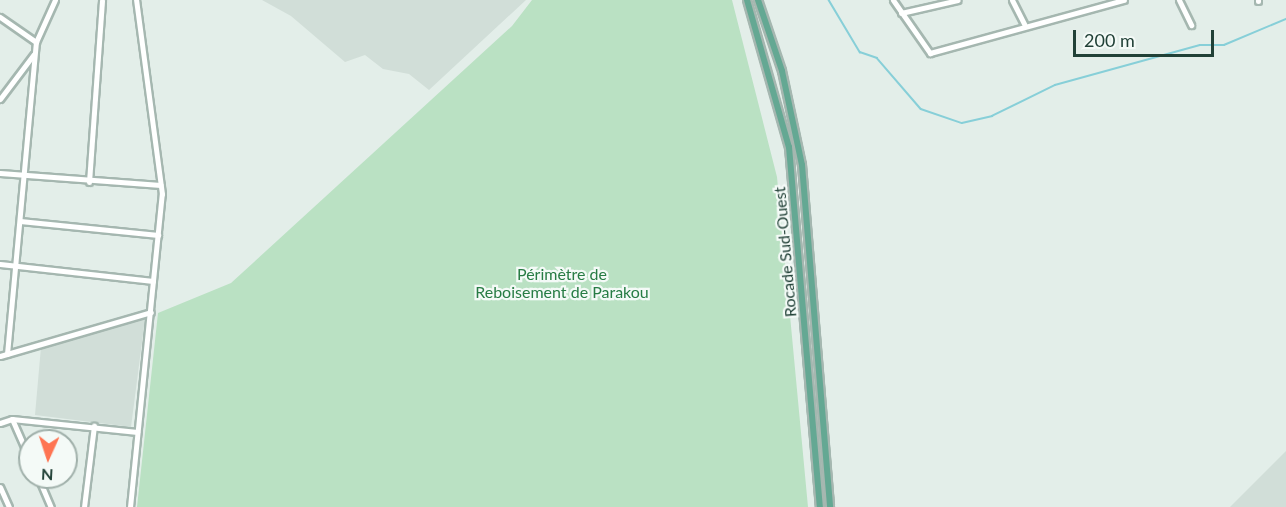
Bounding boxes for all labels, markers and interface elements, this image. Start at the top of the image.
scale bar [1076,18,1217,56]
text: 200 m [1084,29,1135,51]
street label: Rocade Sud-Ouest [770,186,800,318]
park label: Périmètre de Reboisement de Parakou [475,264,649,302]
north arrow [18,429,78,489]
text: N [40,466,54,485]

